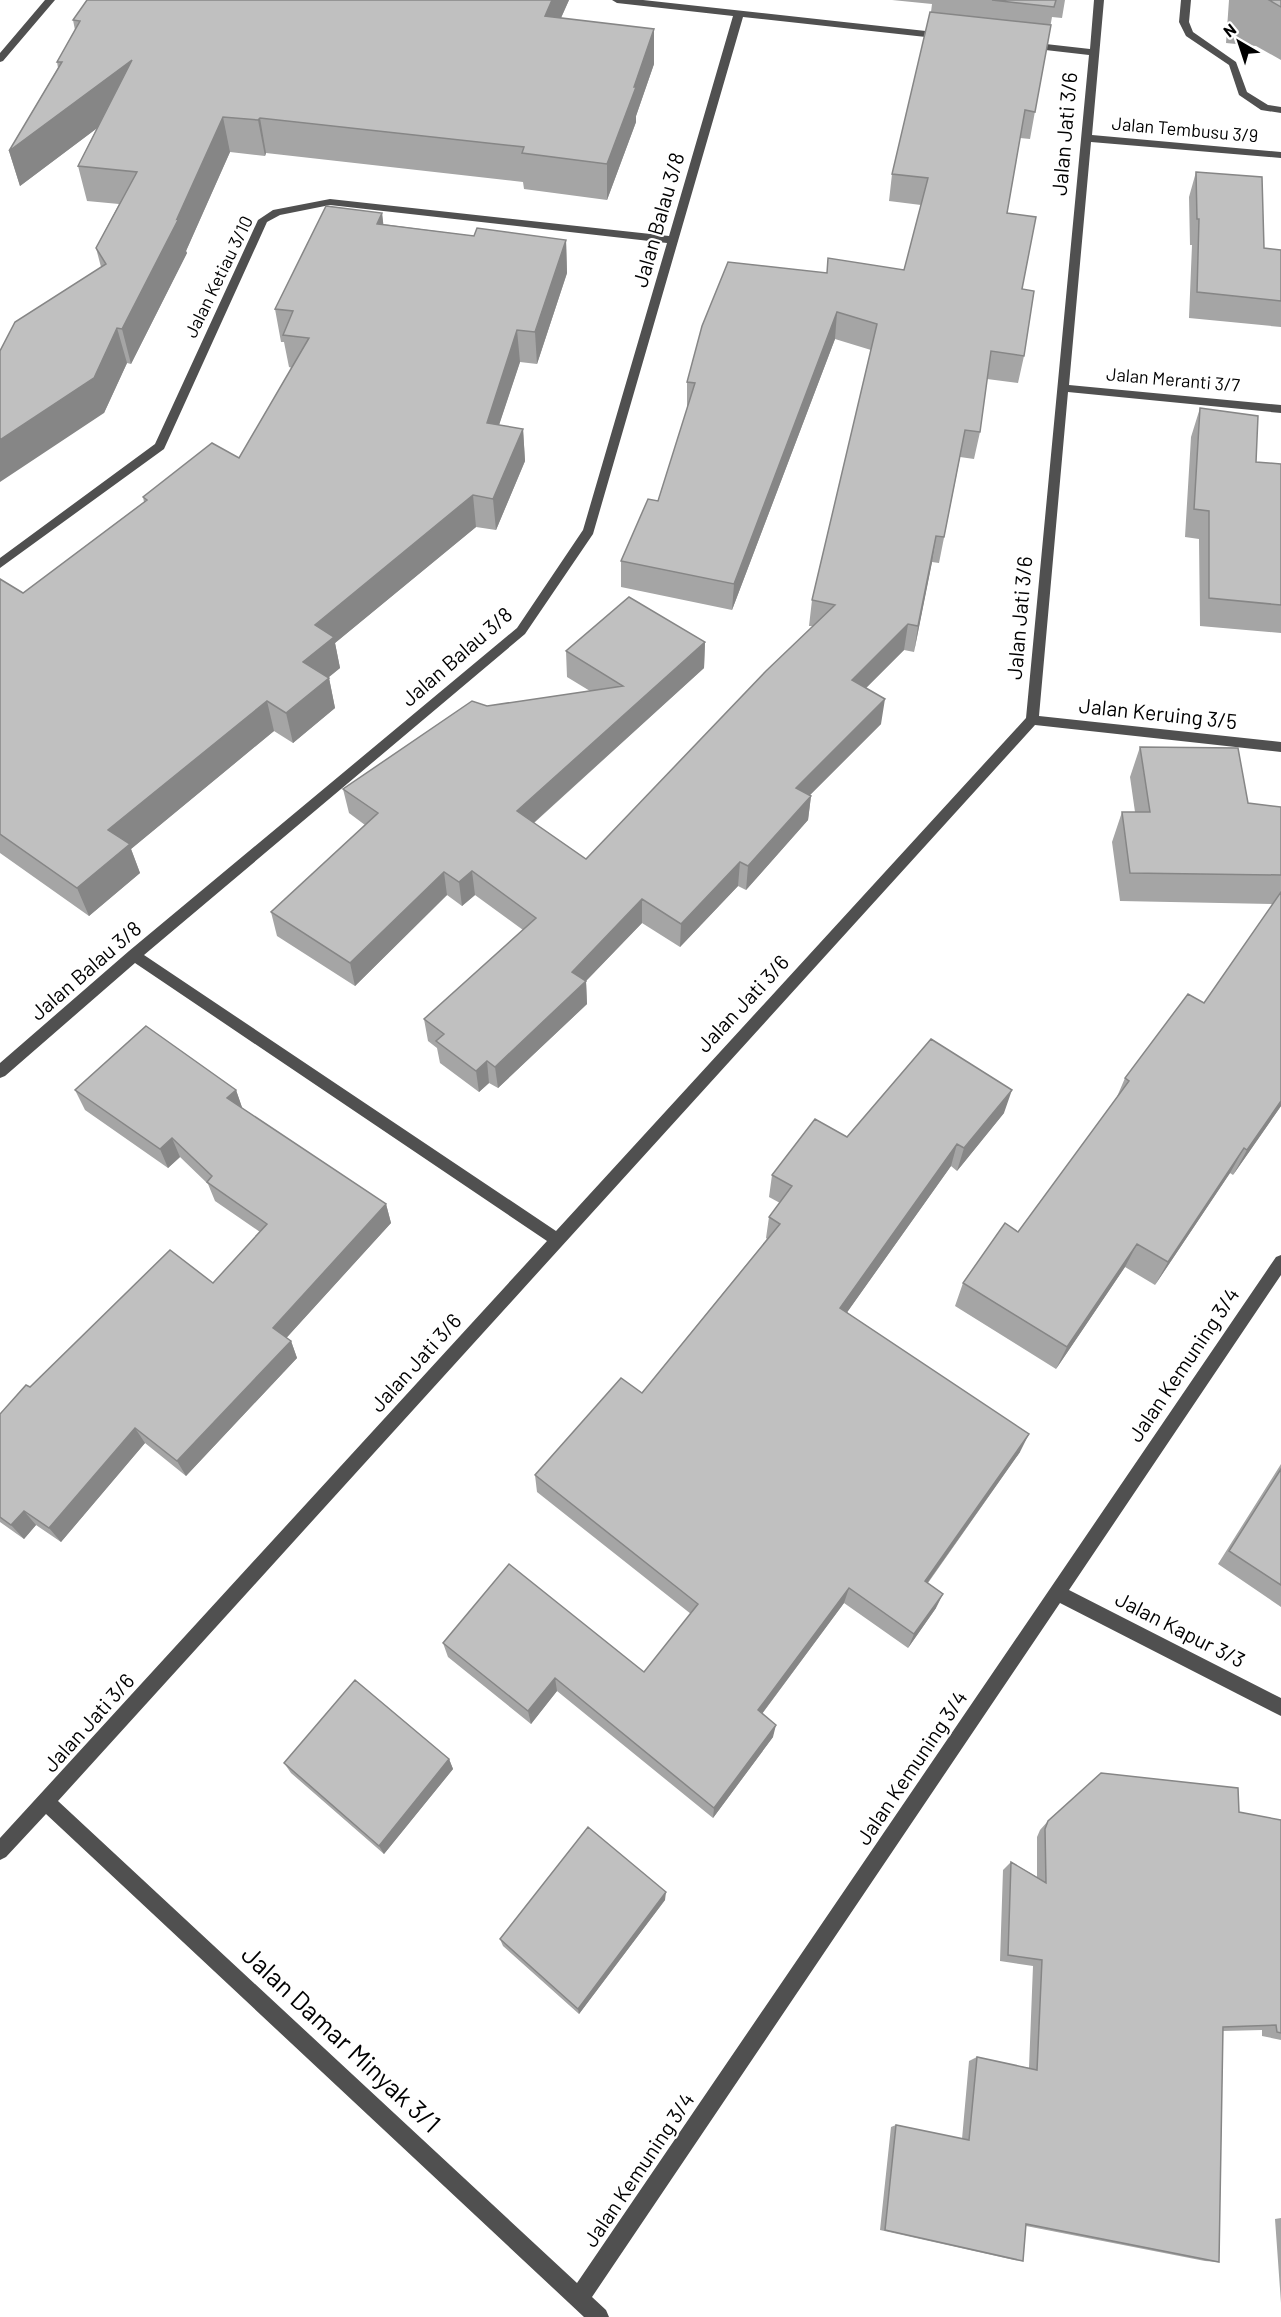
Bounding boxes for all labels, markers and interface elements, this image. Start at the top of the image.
north arrow [1209,12,1269,72]
text: N [1219,19,1239,41]
street label: Jalan Jati 3/6 [1046,71,1081,197]
street label: Jalan Tembusu 3/9 [1111,112,1259,146]
street label: Jalan Balau 3/8 [626,149,689,290]
street label: Jalan Ketiau 3/10 [179,212,257,341]
street label: Jalan Meranti 3/7 [1105,362,1241,396]
street label: Jalan Jati 3/6 [1001,555,1036,681]
street label: Jalan Balau 3/8 [395,601,517,711]
street label: Jalan Keruing 3/5 [1078,692,1238,733]
street label: Jalan Balau 3/8 [24,915,146,1025]
street label: Jalan Jati 3/6 [691,949,793,1057]
street label: Jalan Kemuning 3/4 [1122,1282,1244,1446]
street label: Jalan Jati 3/6 [364,1308,466,1416]
street label: Jalan Kapur 3/3 [1112,1585,1250,1672]
street label: Jalan Jati 3/6 [37,1668,139,1776]
street label: Jalan Kemuning 3/4 [850,1685,972,1849]
street label: Jalan Damar Minyak 3/1 [236,1938,448,2138]
street label: Jalan Kemuning 3/4 [577,2087,699,2251]

